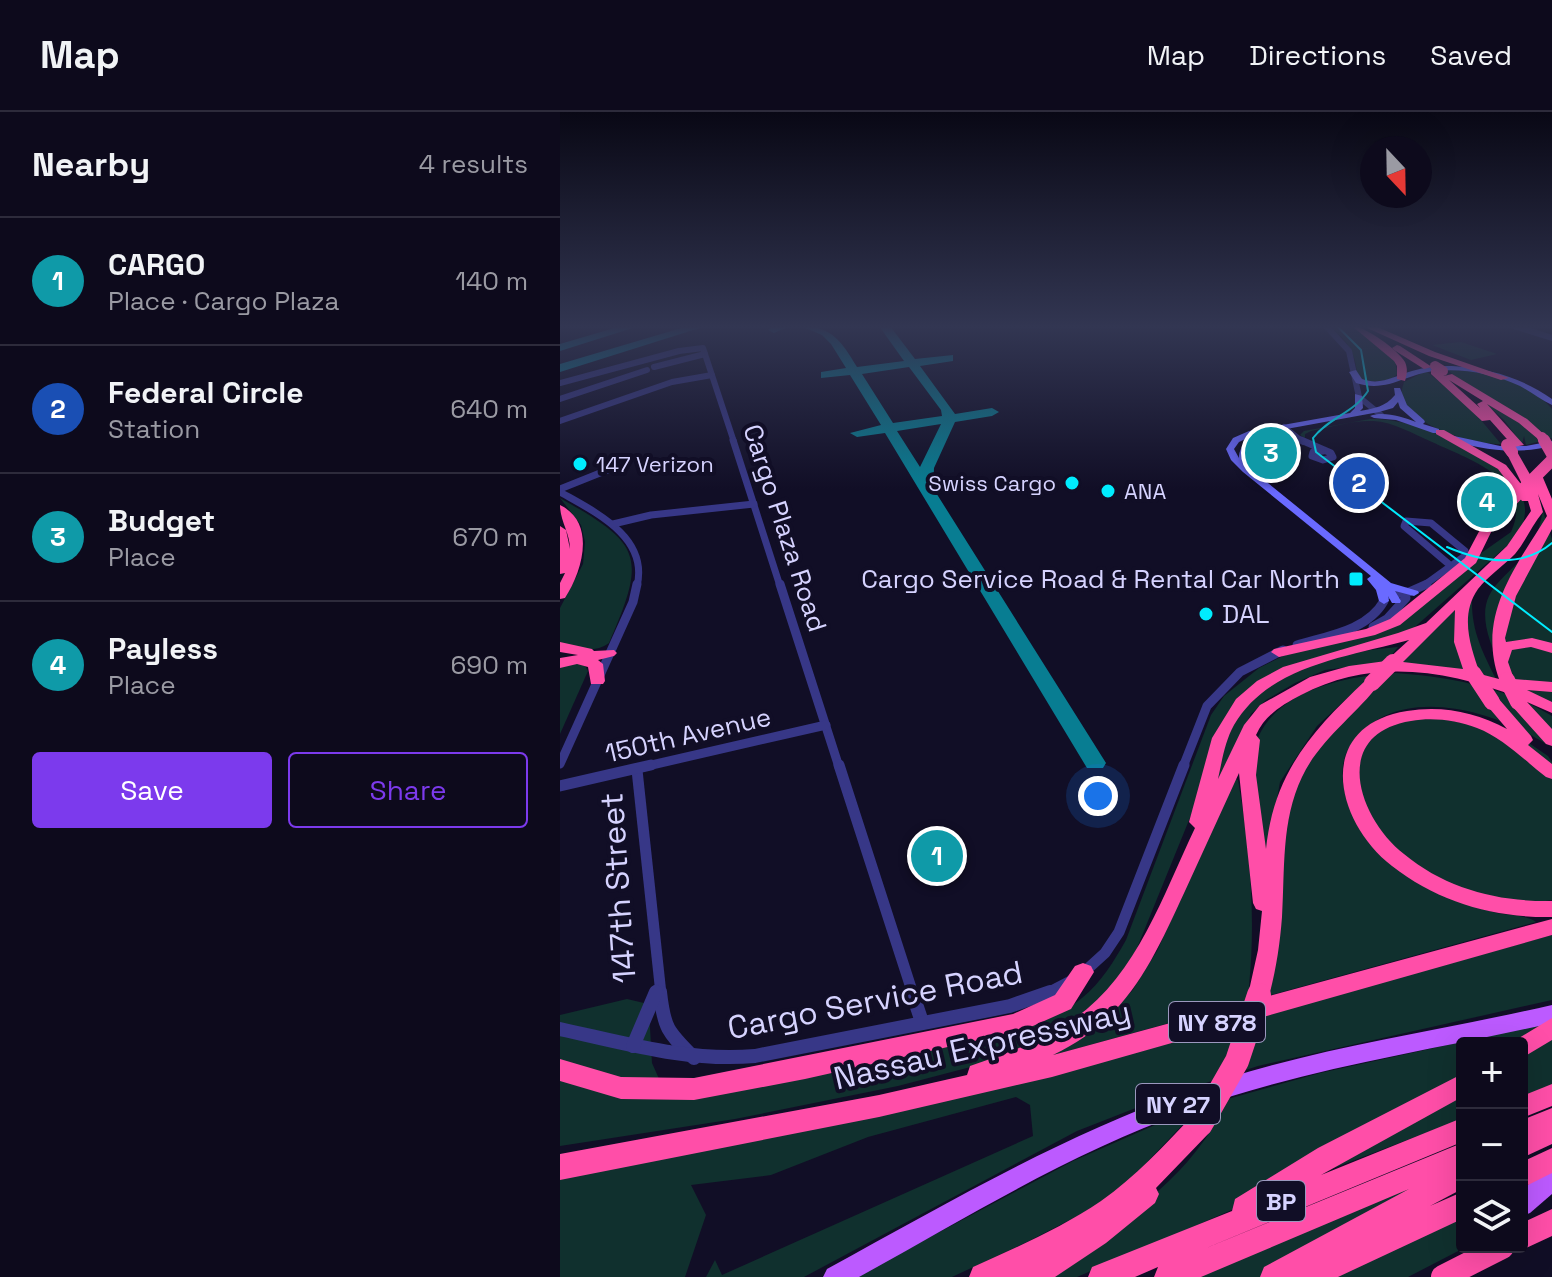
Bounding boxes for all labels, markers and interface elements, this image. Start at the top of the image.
text: Map [40,31,120,79]
text: Map [1147,37,1205,73]
text: Directions [1249,37,1386,73]
text: Saved [1430,37,1512,73]
north arrow [1360,136,1432,208]
text: Nearby [32,143,150,186]
text: 4 results [419,147,528,181]
text: CARGO [108,245,205,284]
text: 1 [52,264,64,298]
text: 140 m [455,264,528,298]
text: Place · Cargo Plaza [108,284,340,318]
text: Federal Circle [108,373,304,412]
text: 2 [50,392,66,426]
text: 640 m [450,392,528,426]
text: Station [108,412,200,446]
street label: Cargo Plaza Road [735,420,835,636]
pin: 3 [1245,423,1297,483]
place label: 147 Verizon [596,450,714,478]
pin: 2 [1333,453,1385,513]
marker: 147 Verizon [571,455,589,473]
place label: Swiss Cargo [928,469,1056,497]
pin: 4 [1461,472,1513,532]
marker: Swiss Cargo [1063,474,1081,492]
place label: ANA [1124,477,1166,505]
marker: ANA [1099,482,1117,500]
text: Budget [108,501,215,540]
text: 3 [50,520,66,554]
text: 670 m [452,520,528,554]
text: Place [108,540,176,574]
place label: Cargo Service Road & Rental Car North [861,562,1340,596]
marker: Cargo Service Road & Rental Car North [1347,570,1365,588]
place label: DAL [1222,597,1270,631]
marker: DAL [1197,605,1215,623]
text: Payless [108,629,218,668]
text: 4 [50,648,66,682]
text: 690 m [450,648,528,682]
text: Place [108,668,176,702]
street label: 150th Avenue [602,699,774,771]
button: Save [32,752,272,828]
button: Share [288,752,528,828]
your location [1078,776,1118,816]
street label: 147th Street [591,791,645,985]
pin: 1 [911,826,963,886]
street label: Cargo Service Road [724,952,1026,1048]
street label: Nassau Expressway [830,991,1134,1099]
road number: NY 878 [1169,1002,1265,1042]
map controls [1456,1037,1528,1253]
button: + [1456,1037,1528,1109]
road number: NY 27 [1136,1084,1220,1124]
button: − [1456,1109,1528,1181]
road number: BP [1257,1181,1305,1221]
button: layers [1456,1181,1528,1253]

